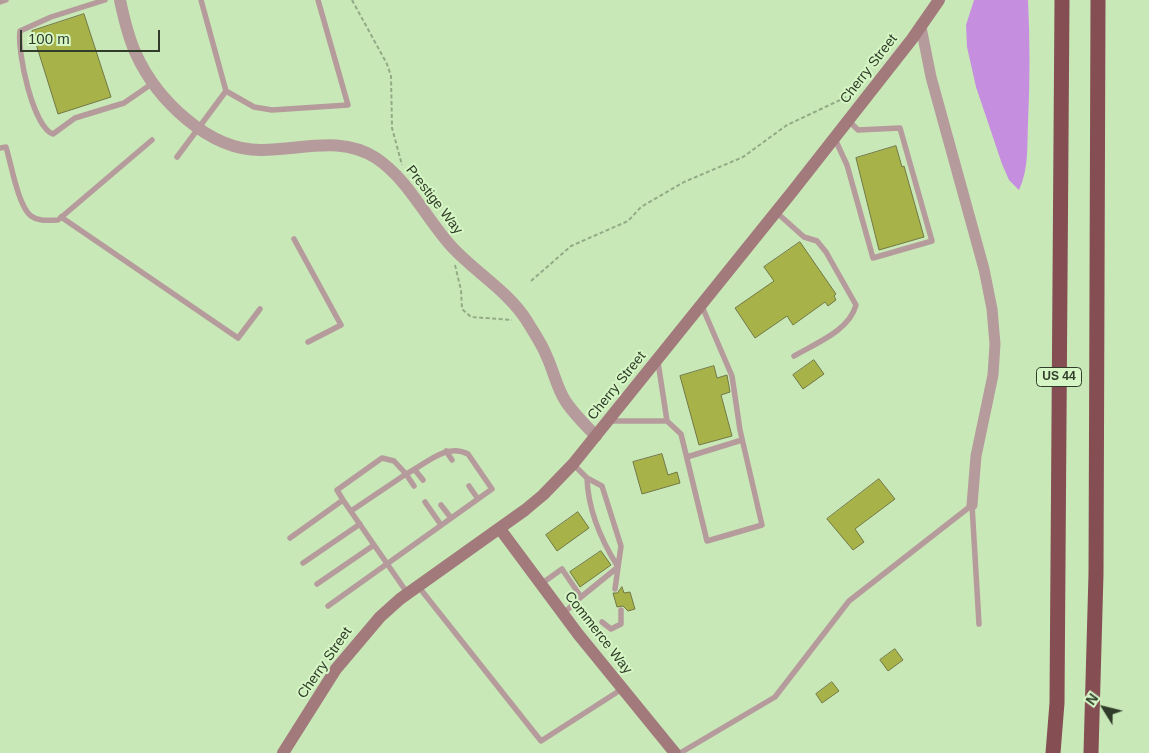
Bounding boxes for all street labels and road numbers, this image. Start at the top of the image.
street label: Cherry Street [837,31,901,107]
street label: Prestige Way [402,162,466,238]
street label: Cherry Street [584,348,650,424]
road number: US 44 [1036,368,1082,387]
street label: Commerce Way [561,588,635,678]
street label: Cherry Street [294,624,356,702]

